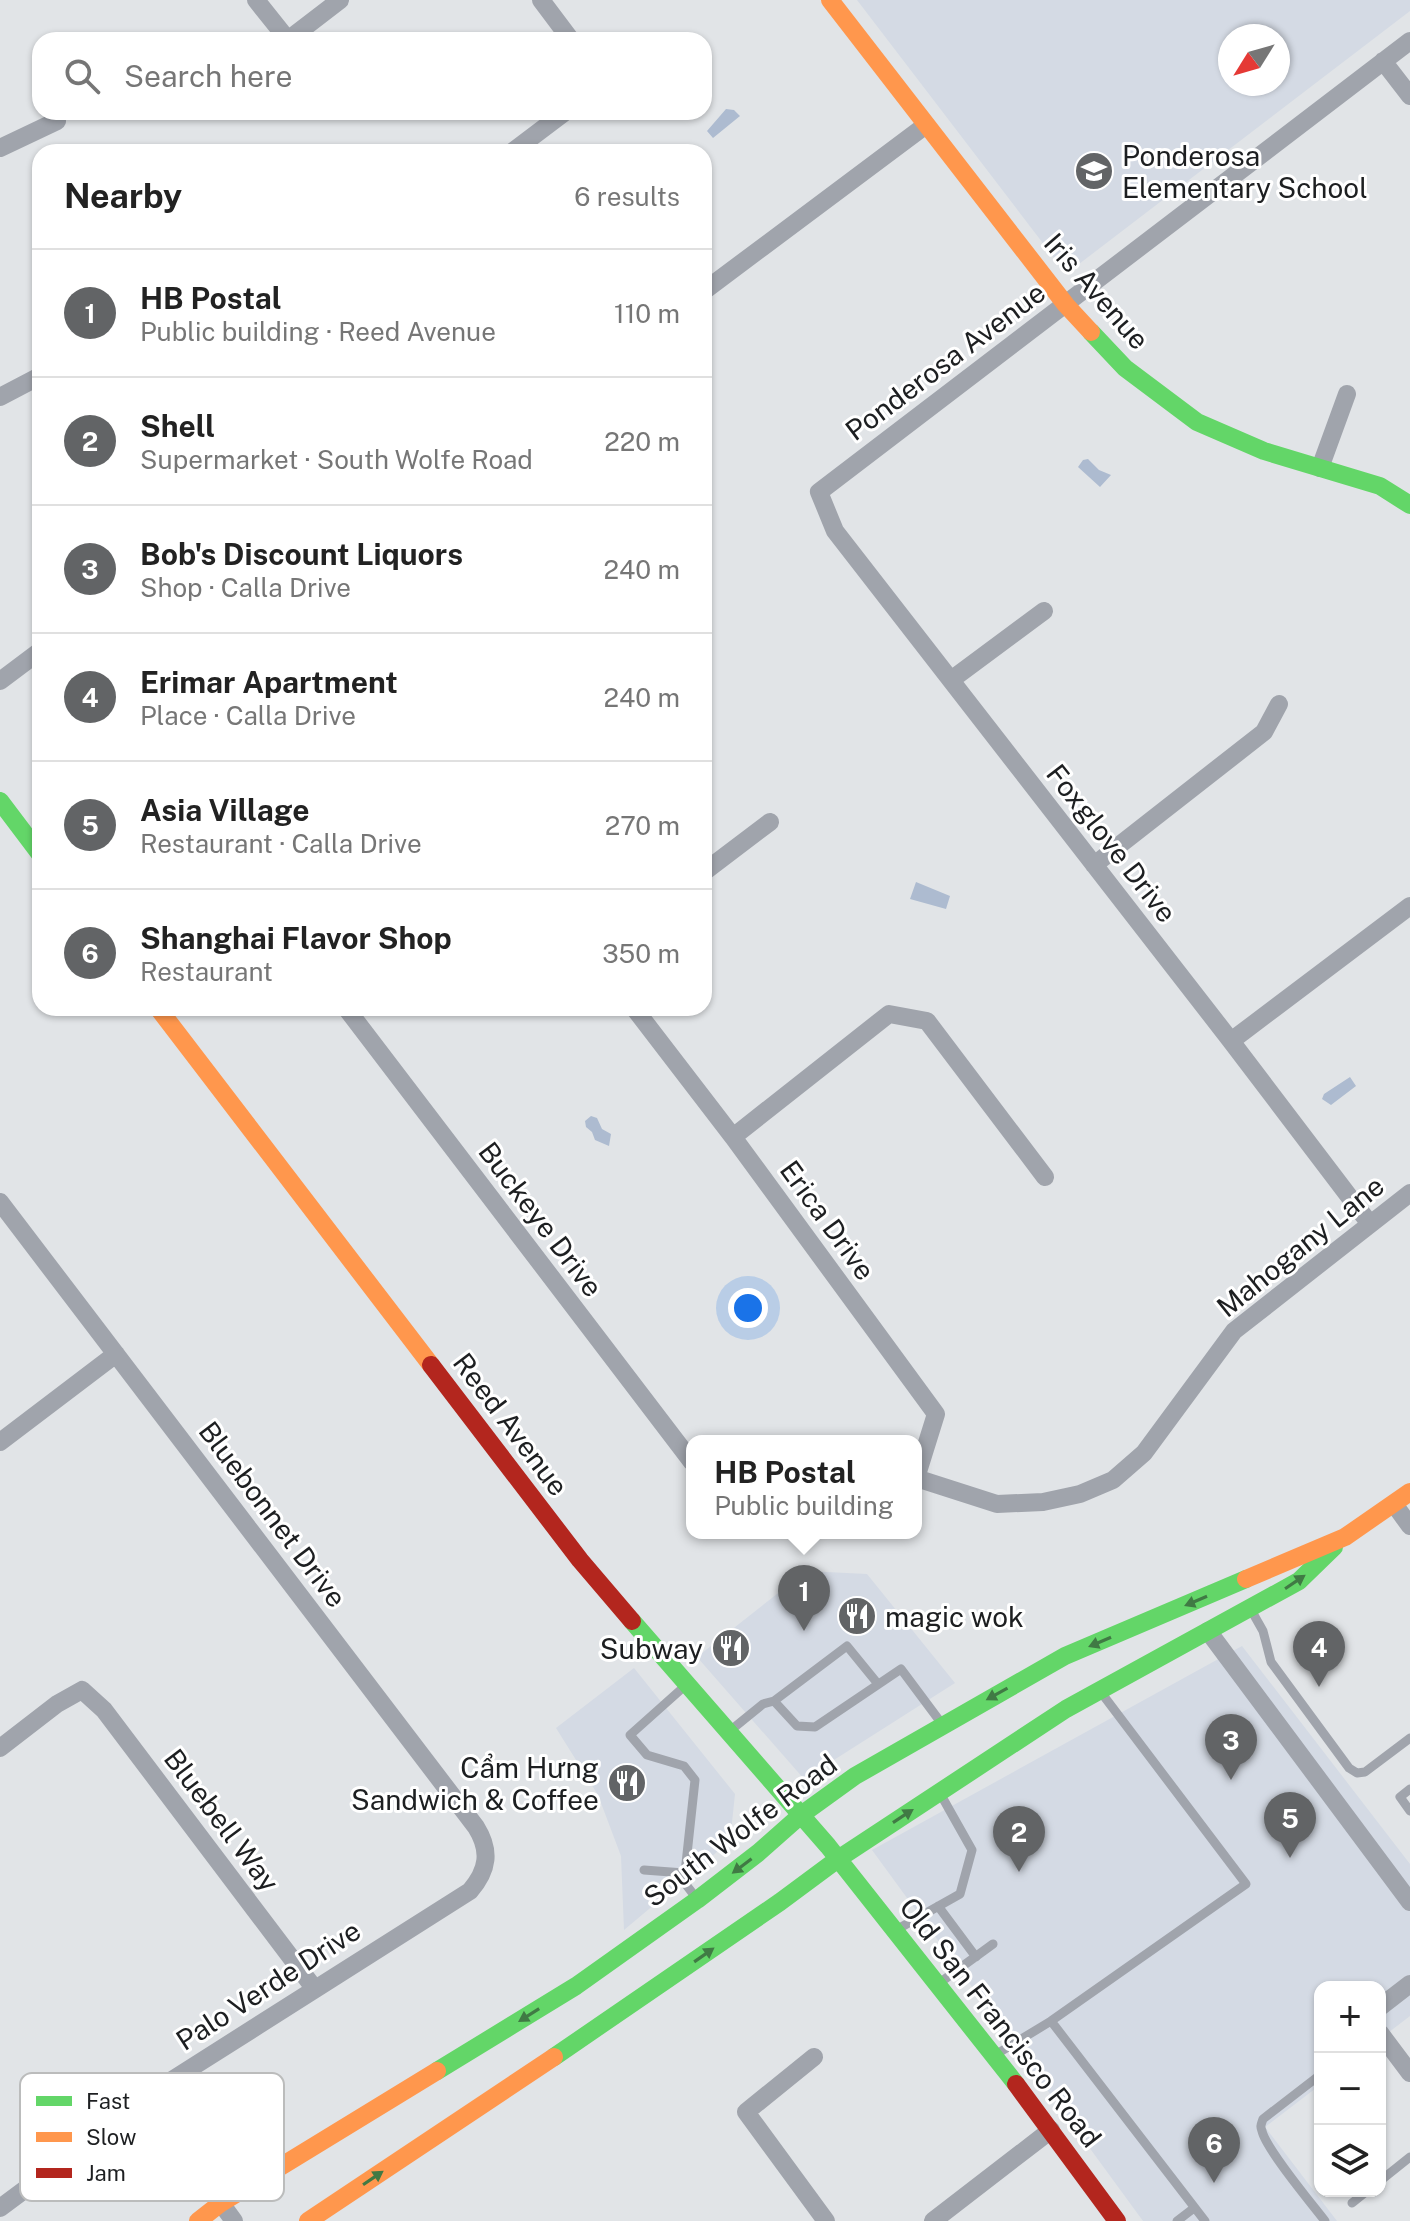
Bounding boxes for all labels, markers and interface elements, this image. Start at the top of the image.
north arrow [1218,24,1290,96]
search box [32,32,712,120]
icon: search [60,54,104,98]
text: Search here [124,58,292,94]
place label: Ponderosa Elementary School [1122,139,1368,204]
school or university icon: Ponderosa Elementary School [1073,150,1115,192]
text: Nearby [64,176,182,216]
text: 6 results [574,181,680,212]
street label: Iris Avenue [1038,226,1156,356]
street label: Ponderosa Avenue [839,275,1051,447]
text: HB Postal [140,280,282,316]
text: 1 [84,298,96,329]
text: 110 m [614,298,680,329]
text: Public building · Reed Avenue [140,316,496,347]
text: Shell [140,408,215,444]
text: 2 [82,426,98,457]
text: 220 m [604,426,680,457]
text: Supermarket · South Wolfe Road [140,444,533,475]
text: Bob's Discount Liquors [140,536,463,572]
text: 3 [81,554,99,585]
text: 240 m [603,554,680,585]
text: Shop · Calla Drive [140,572,351,603]
text: Erimar Apartment [140,664,398,700]
text: 4 [81,682,99,713]
text: 240 m [603,682,680,713]
text: Place · Calla Drive [140,700,356,731]
street label: Foxglove Drive [1040,757,1184,929]
text: Asia Village [140,792,310,828]
text: 5 [81,810,99,841]
text: 270 m [605,810,680,841]
text: Restaurant · Calla Drive [140,828,422,859]
text: Shanghai Flavor Shop [140,920,452,956]
text: 6 [81,938,99,969]
text: 350 m [602,938,680,969]
text: Restaurant [140,956,273,987]
street label: Buckeye Drive [472,1135,610,1303]
street label: Erica Drive [774,1154,882,1286]
street label: Mahogany Lane [1210,1169,1390,1323]
your location [728,1288,768,1328]
street label: Reed Avenue [447,1346,575,1502]
street label: Bluebonnet Drive [193,1415,353,1613]
popup [686,1435,922,1539]
text: HB Postal [714,1454,856,1490]
text: Public building [714,1490,894,1521]
pin: 1 [778,1565,830,1631]
one-way arrow [1284,1574,1306,1590]
one-way arrow [1184,1594,1208,1607]
restaurant icon: magic wok [836,1595,878,1637]
place label: magic wok [885,1600,1024,1633]
pin: 4 [1293,1621,1345,1687]
restaurant icon: Subway [710,1627,752,1669]
place label: Subway [600,1632,703,1665]
one-way arrow [1088,1635,1112,1648]
one-way arrow [986,1687,1008,1701]
pin: 3 [1205,1714,1257,1780]
street label: Bluebell Way [158,1742,286,1898]
street label: South Wolfe Road [637,1747,843,1913]
place label: Cẩm Hưng Sandwich & Coffee [351,1751,599,1816]
restaurant icon: Cẩm Hưng Sandwich & Coffee [606,1762,648,1804]
pin: 5 [1264,1792,1316,1858]
pin: 2 [993,1806,1045,1872]
one-way arrow [892,1809,914,1824]
one-way arrow [732,1857,752,1873]
street label: Old San Francisco Road [893,1891,1109,2153]
street label: Palo Verde Drive [170,1913,366,2057]
one-way arrow [693,1948,714,1963]
map controls [1314,1981,1386,2197]
button: + [1314,1981,1386,2053]
one-way arrow [518,2008,540,2022]
button: − [1314,2053,1386,2125]
legend [20,2073,284,2201]
text: Fast [86,2088,130,2114]
pin: 6 [1188,2117,1240,2183]
text: Slow [86,2124,136,2150]
button: layers [1314,2125,1386,2197]
text: Jam [86,2160,126,2186]
one-way arrow [362,2171,384,2186]

